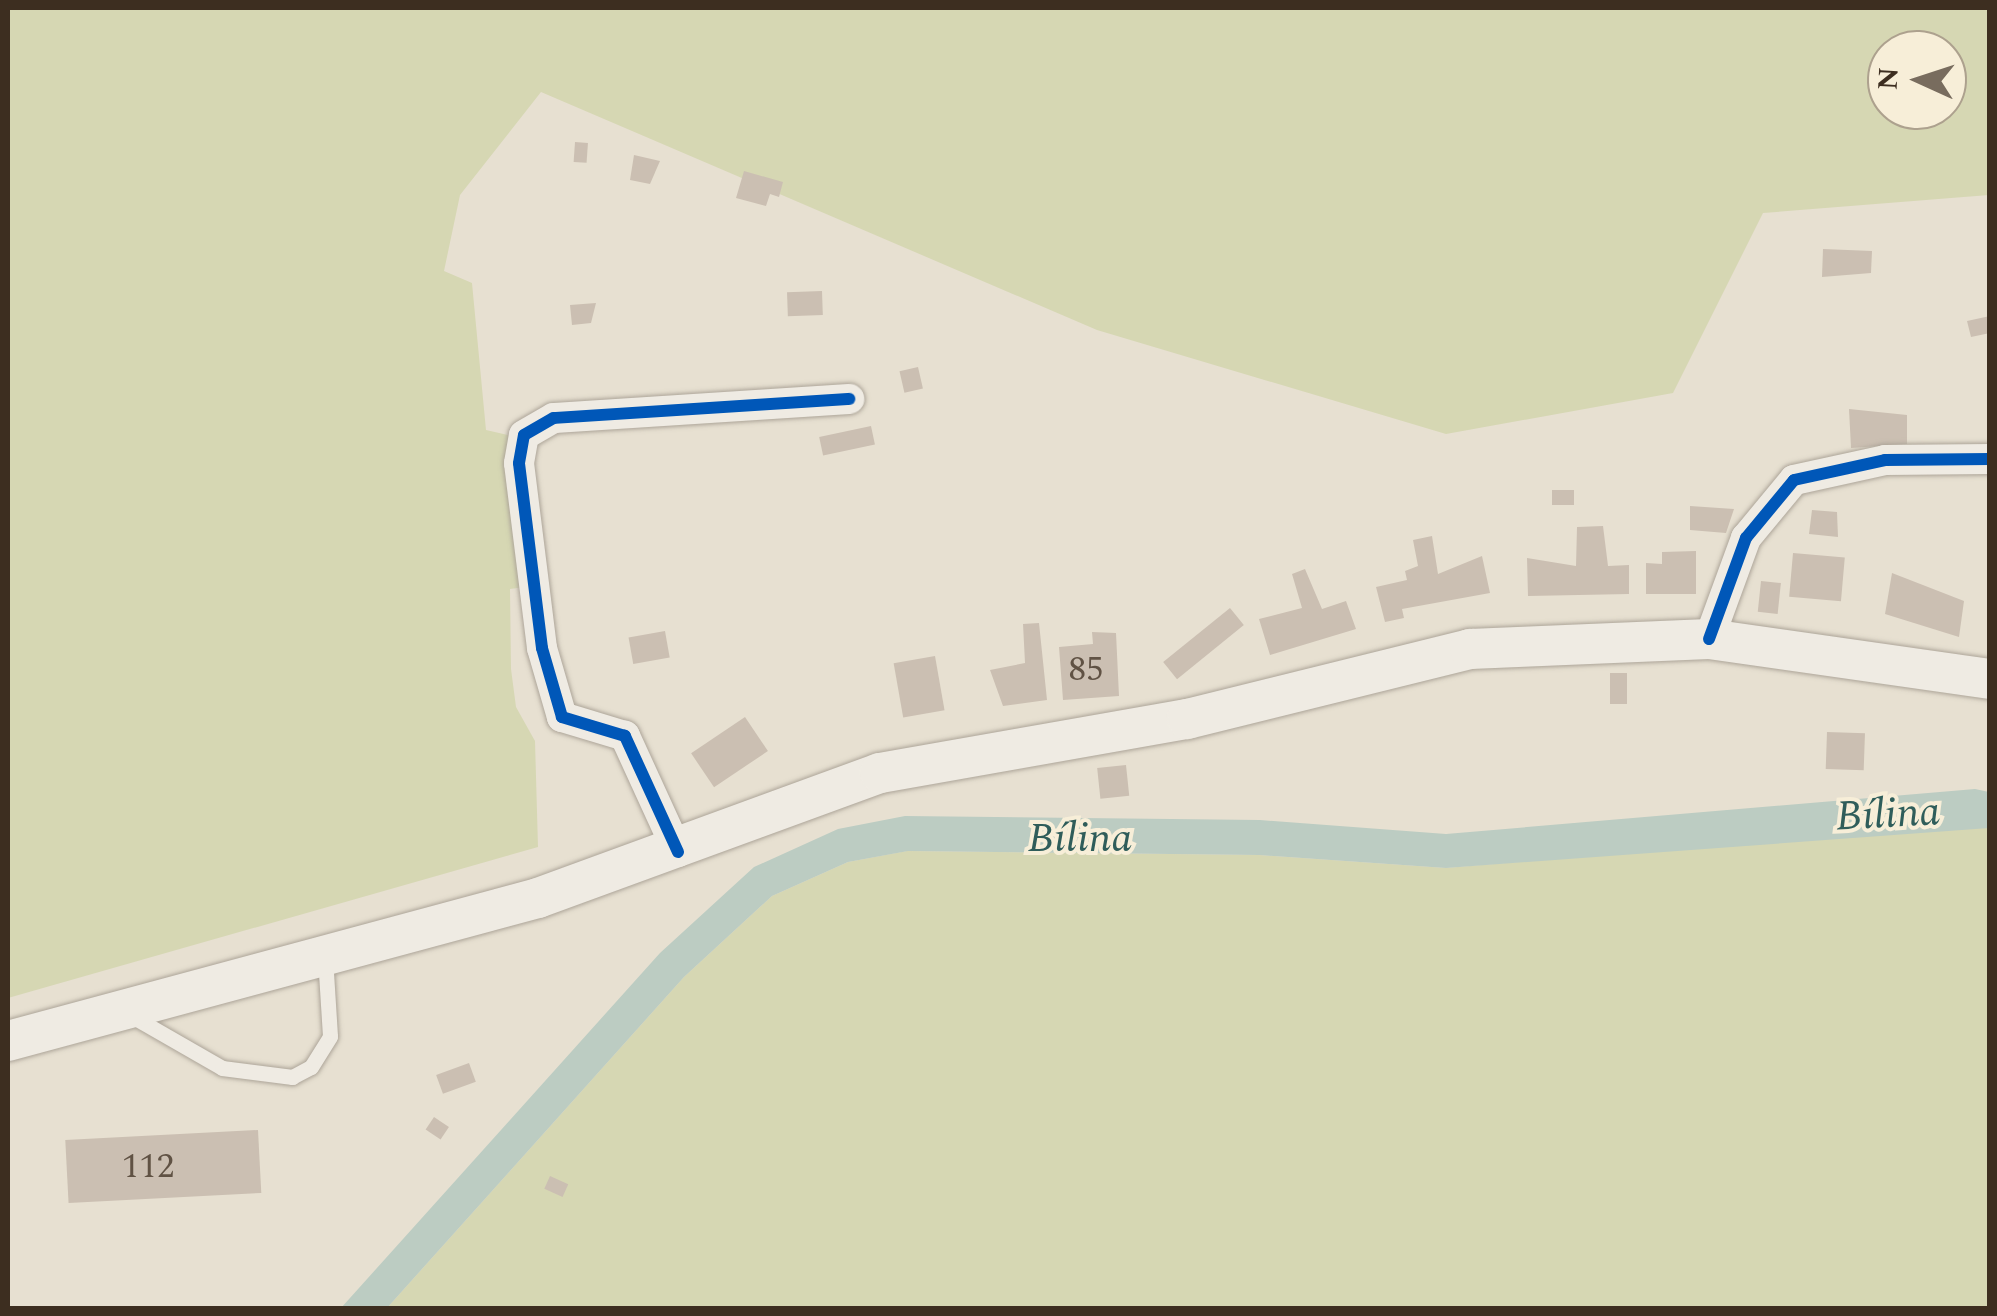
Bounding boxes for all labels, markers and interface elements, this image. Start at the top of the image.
north arrow [1867,30,1967,130]
text: N [1866,66,1911,91]
house number: 85 [1069,649,1103,691]
water label: Bílina [1835,787,1941,843]
water label: Bílina [1028,814,1132,864]
house number: 112 [122,1146,174,1188]

